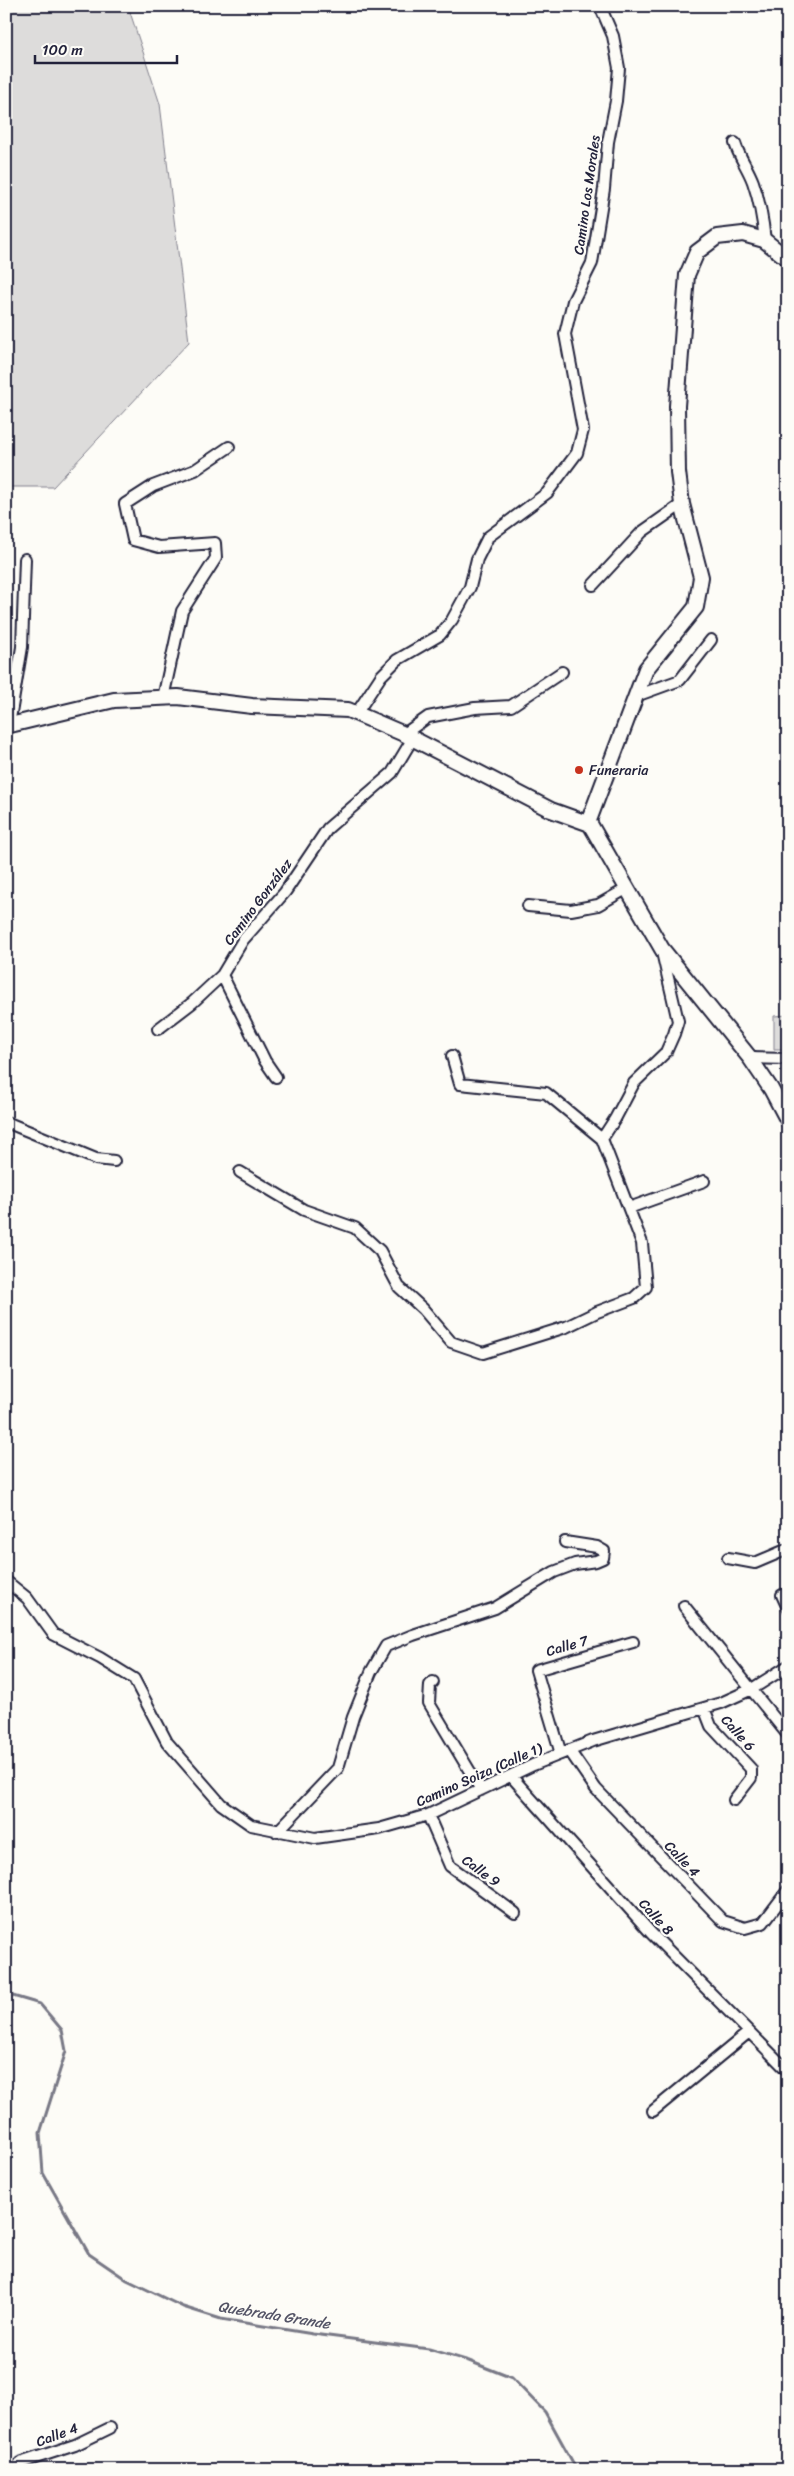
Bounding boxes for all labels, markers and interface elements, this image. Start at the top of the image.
scale bar [35,32,178,64]
text: 100 m [42,37,83,63]
street label: Camino Los Morales [566,133,608,256]
place label: Funeraria [589,758,649,783]
marker: Funeraria [573,764,585,776]
street label: Camino González [217,853,299,951]
street label: Calle 7 [543,1628,592,1664]
street label: Calle 6 [714,1709,762,1757]
street label: Camino Soiza (Calle 1) [412,1735,547,1814]
street label: Calle 4 [658,1835,706,1883]
street label: Calle 9 [456,1848,506,1894]
street label: Calle 8 [632,1893,680,1942]
water label: Quebrada Grande [216,2293,334,2337]
street label: Calle 4 [32,2416,82,2454]

